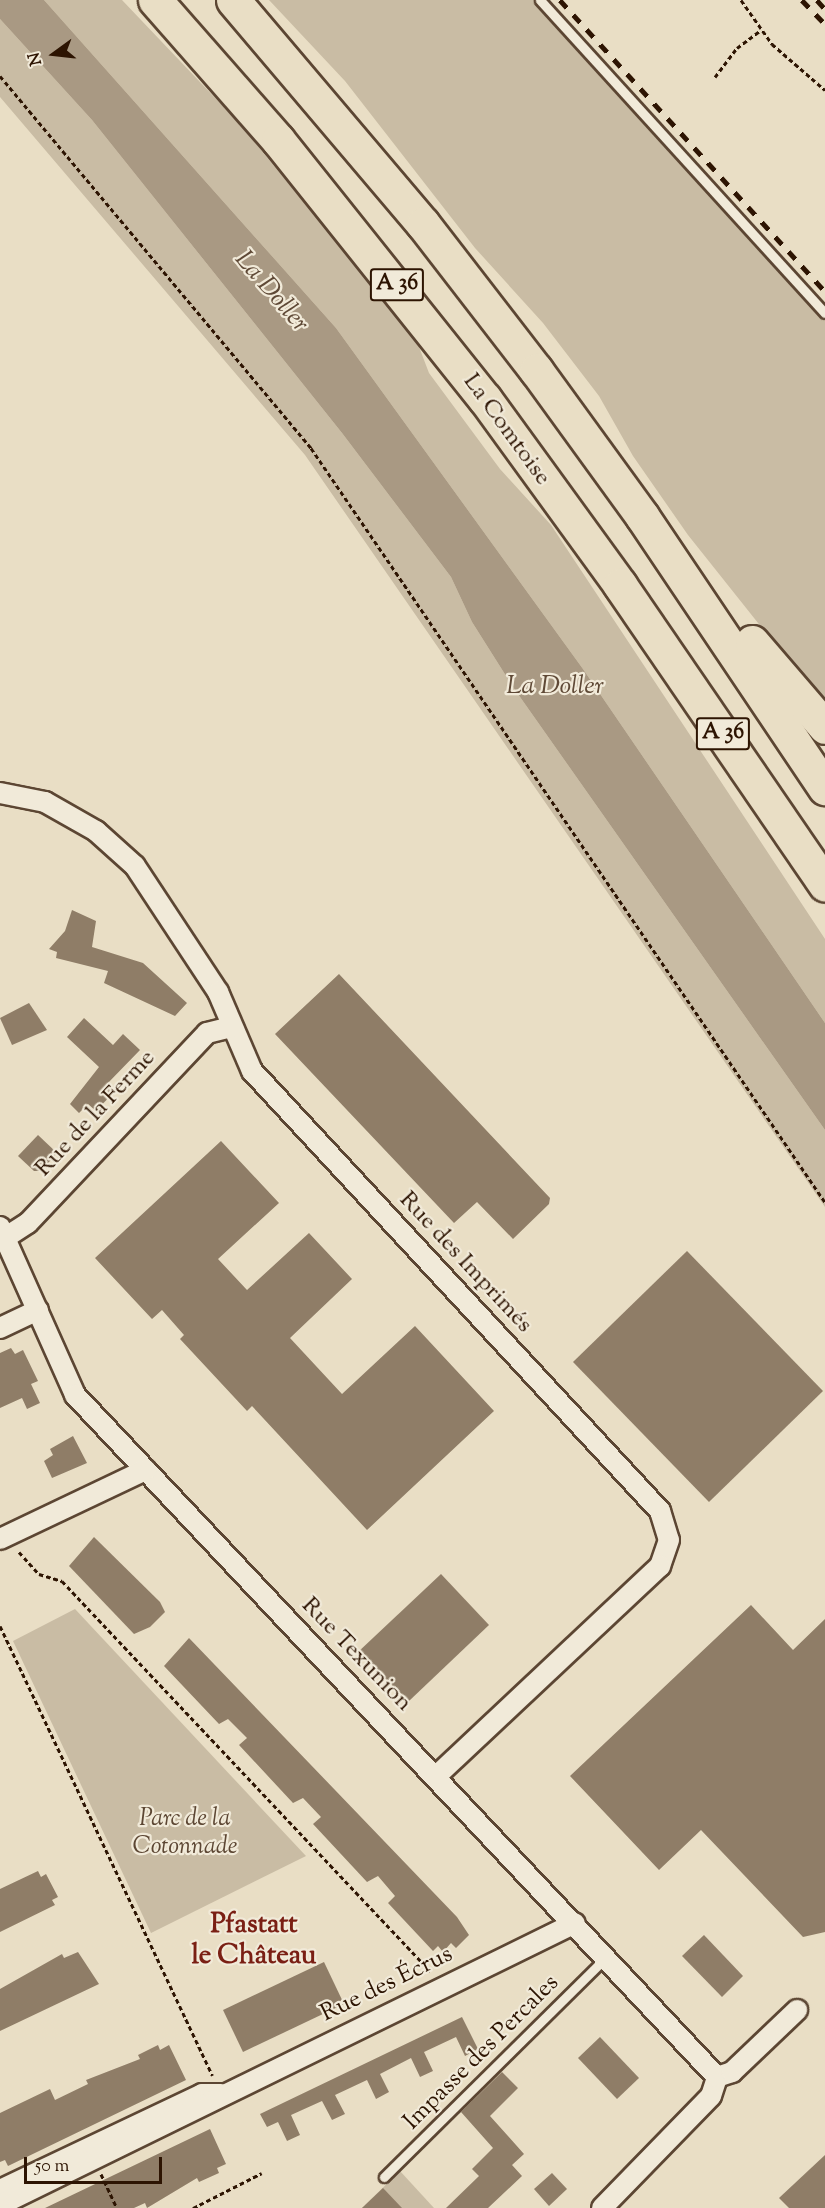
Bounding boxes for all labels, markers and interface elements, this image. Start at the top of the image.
north arrow [24,24,84,84]
text: N [23,50,49,68]
water label: La Doller [227,245,315,339]
road number: A 36 [368,266,426,304]
street label: La Comtoise [456,369,556,491]
water label: La Doller [506,671,604,703]
road number: A 36 [694,715,752,753]
street label: Rue de la Ferme [30,1045,162,1183]
street label: Rue des Imprimés [392,1186,538,1340]
street label: Rue Texunion [294,1592,418,1718]
park label: Parc de la Cotonnade [133,1806,237,1862]
district label: Pfastatt le Château [192,1909,316,1972]
street label: Rue des Écrus [316,1941,458,2029]
street label: Impasse des Percales [398,1969,566,2137]
scale bar [27,2145,165,2183]
text: 50 m [35,2154,69,2180]

